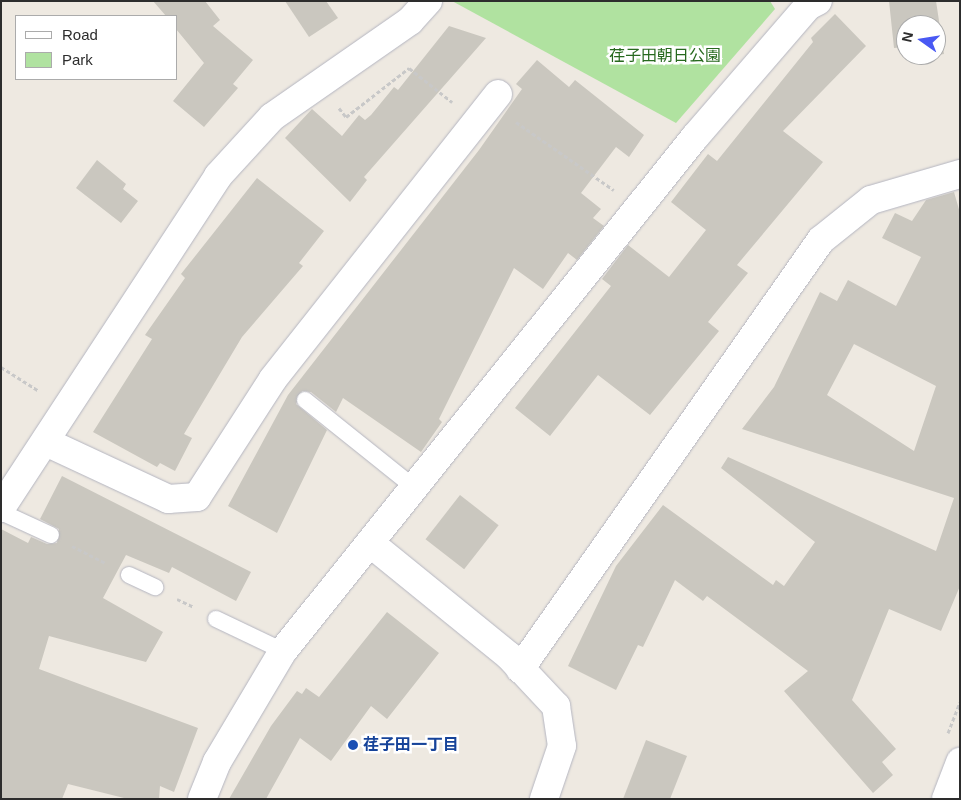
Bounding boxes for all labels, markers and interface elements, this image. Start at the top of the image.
legend [15,15,178,80]
north arrow [896,15,946,65]
text: Road [62,26,98,43]
text: N [898,30,916,44]
park label: 荏子田朝日公園 [609,46,721,66]
text: Park [62,51,93,68]
place label: 荏子田一丁目 [363,735,459,755]
marker: 荏子田一丁目 [347,739,359,751]

